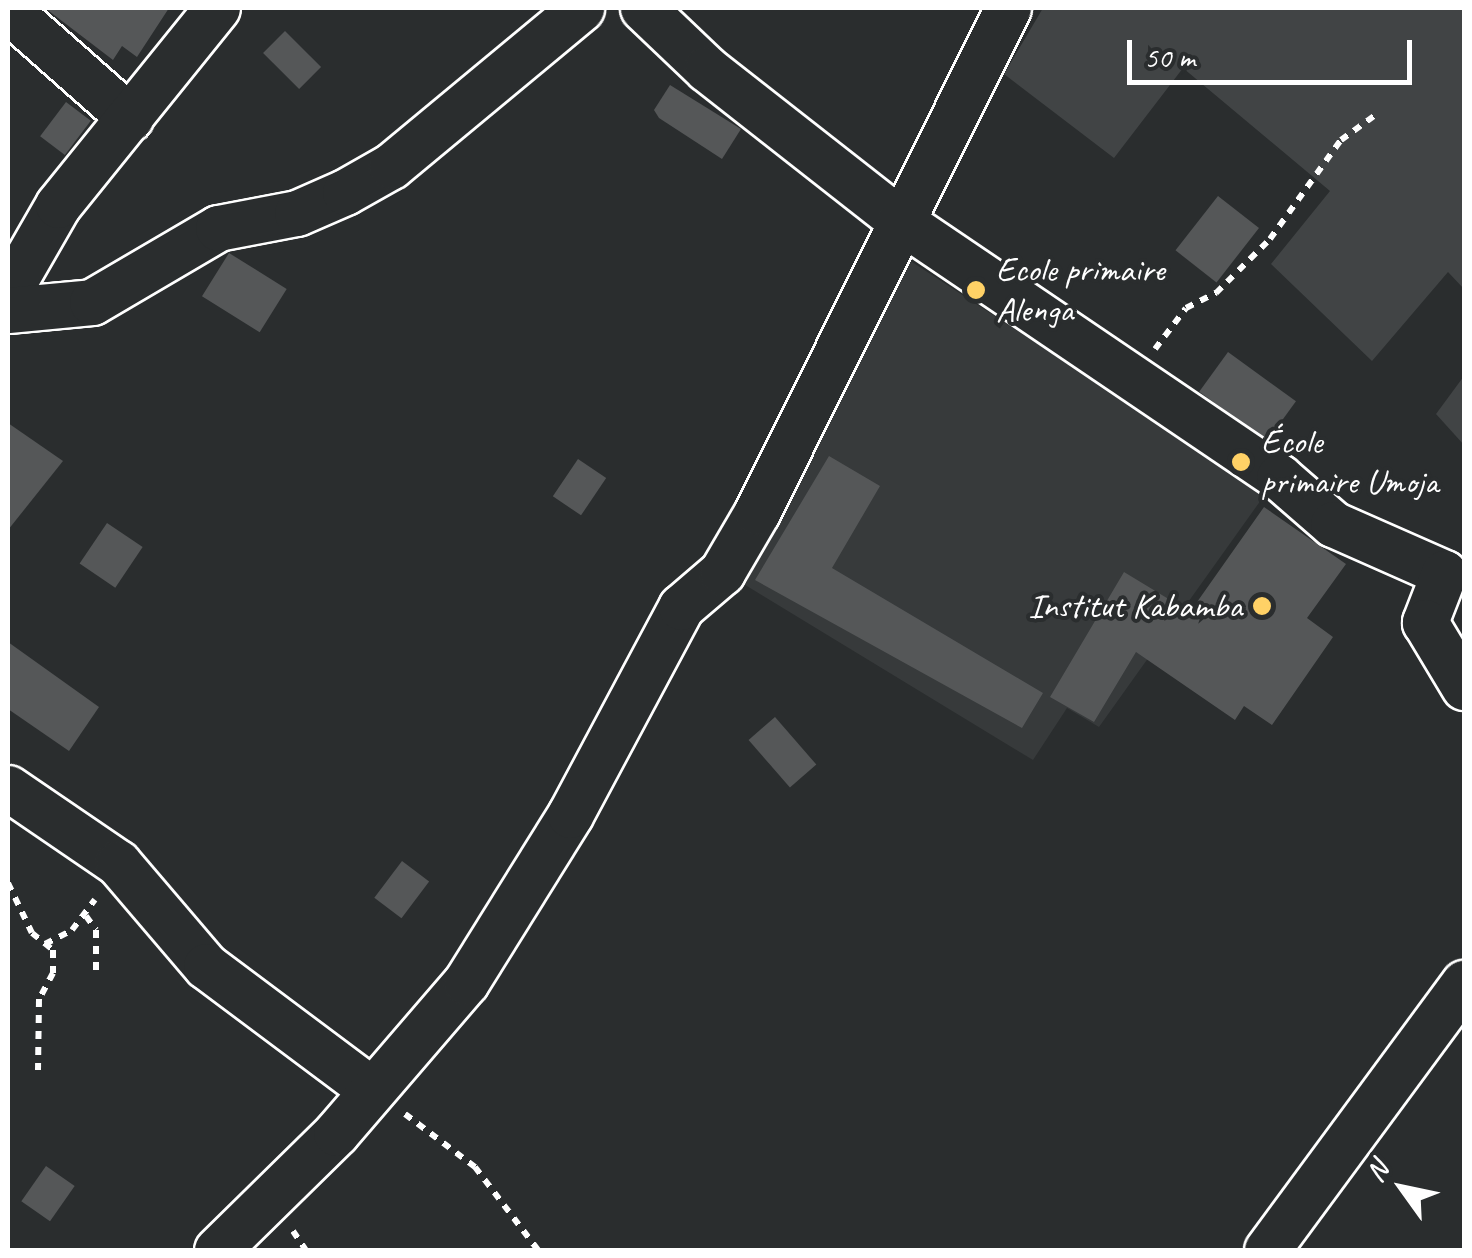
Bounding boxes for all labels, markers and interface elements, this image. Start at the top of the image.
scale bar [1132,20,1417,82]
text: 50 m [1144,38,1195,76]
place label: Ecole primaire Alenga [996,249,1162,331]
marker: Ecole primaire Alenga [965,279,987,301]
place label: École primaire Umoja [1261,421,1438,503]
marker: École primaire Umoja [1230,451,1252,473]
place label: Institut Kabamba [1026,585,1242,627]
marker: Institut Kabamba [1251,595,1273,617]
north arrow [1352,1138,1452,1238]
text: N [1357,1155,1396,1188]

